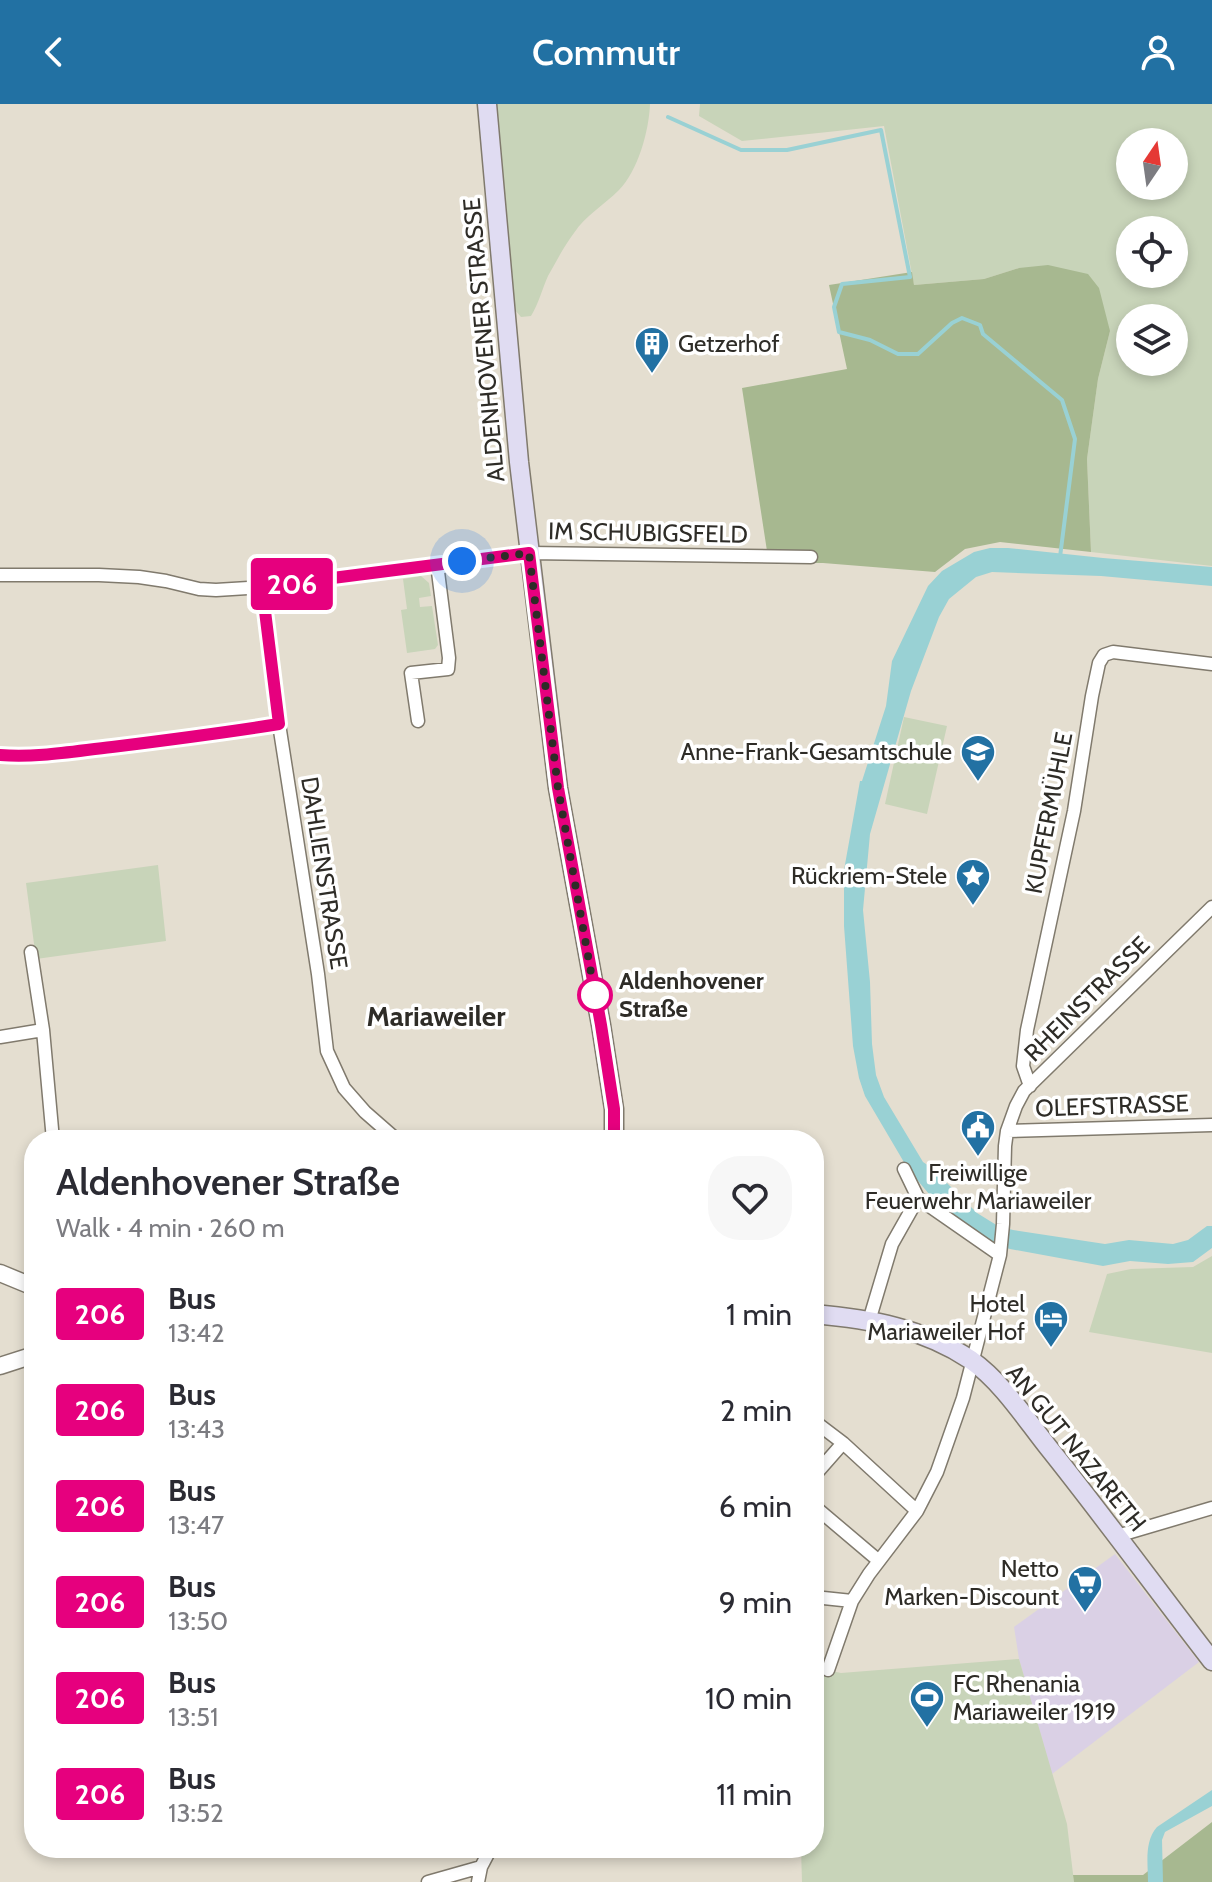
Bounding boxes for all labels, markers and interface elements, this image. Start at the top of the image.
icon: back [32,30,76,74]
text: Commutr [532,30,680,74]
icon: person [1136,30,1180,74]
north arrow [1116,128,1188,200]
map controls [1116,128,1188,376]
street label: ALDENHOVENER STRASSE [457,197,510,483]
button: locate [1116,216,1188,288]
button: layers [1116,304,1188,376]
building icon: Getzerhof [633,325,671,375]
place label: Getzerhof [678,329,779,358]
street label: IM SCHUBIGSFELD [548,516,748,549]
your location [442,541,482,581]
line badge: 206 [246,558,338,610]
text: 206 [267,567,317,601]
street label: KUPFERMÜHLE [1019,730,1078,896]
school or university icon: Anne-Frank-Gesamtschule [959,733,997,783]
place label: Anne-Frank-Gesamtschule [681,737,952,766]
street label: DAHLIENSTRASSE [295,775,354,971]
place icon: Rückriem-Stele [954,857,992,907]
place label: Rückriem-Stele [791,861,947,890]
street label: RHEINSTRASSE [1018,930,1155,1067]
place label: Aldenhovener Straße [619,966,764,1023]
marker: Aldenhovener Straße [578,978,612,1012]
district label: Mariaweiler [367,999,506,1033]
street label: OLEFSTRASSE [1035,1088,1189,1123]
public building icon: Freiwillige Feuerwehr Mariaweiler [959,1108,997,1158]
button: heart [708,1156,792,1240]
text: Aldenhovener Straße [56,1158,400,1205]
place label: Freiwillige Feuerwehr Mariaweiler [865,1158,1092,1215]
text: Walk · 4 min · 260 m [56,1212,285,1244]
text: Bus [168,1280,216,1317]
place label: Hotel Mariaweiler Hof [867,1289,1025,1346]
text: 1 min [726,1296,792,1333]
text: 206 [75,1297,125,1331]
hotel icon: Hotel Mariaweiler Hof [1032,1299,1070,1349]
text: 13:42 [168,1317,225,1349]
street label: AN GUT NAZARETH [1000,1359,1152,1537]
text: Bus [168,1376,216,1413]
text: 2 min [720,1392,792,1429]
text: 206 [75,1393,125,1427]
text: 13:43 [168,1413,225,1445]
text: Bus [168,1472,216,1509]
text: 6 min [719,1488,792,1525]
text: 206 [75,1489,125,1523]
text: 13:47 [168,1509,224,1541]
place label: Netto Marken-Discount [884,1554,1059,1611]
supermarket icon: Netto Marken-Discount [1066,1564,1104,1614]
text: Bus [168,1568,216,1605]
text: 9 min [719,1584,792,1621]
text: 206 [75,1585,125,1619]
text: 13:50 [168,1605,228,1637]
text: Bus [168,1664,216,1701]
place label: FC Rhenania Mariaweiler 1919 [953,1669,1116,1726]
sports icon: FC Rhenania Mariaweiler 1919 [908,1679,946,1729]
text: 10 min [705,1680,792,1717]
text: 206 [75,1681,125,1715]
text: 13:51 [168,1701,219,1733]
text: Bus [168,1760,216,1797]
text: 11 min [716,1776,792,1813]
text: 206 [75,1777,125,1811]
text: 13:52 [168,1797,224,1829]

